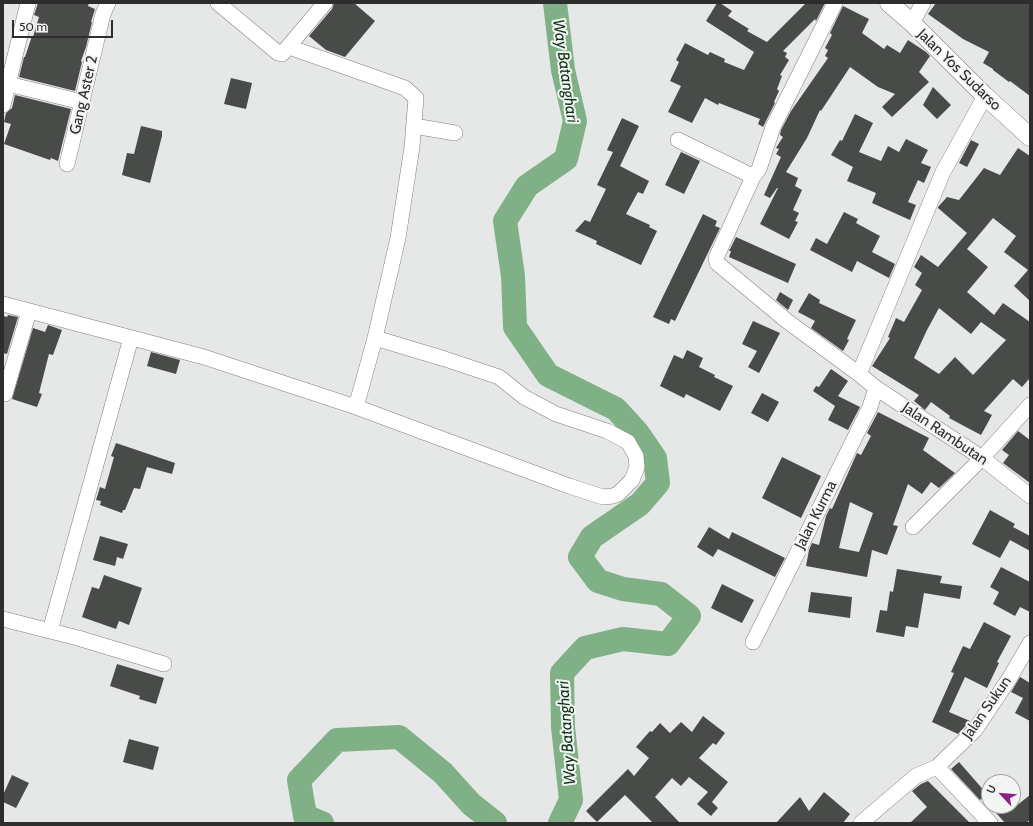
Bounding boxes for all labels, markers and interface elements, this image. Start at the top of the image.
scale bar [14,12,115,38]
water label: Way Batanghari [548,18,582,124]
text: 50 m [19,19,47,34]
street label: Jalan Yos Sudarso [913,25,1005,115]
street label: Gang Aster 2 [66,54,102,136]
street label: Jalan Rambutan [899,399,991,469]
street label: Jalan Kurma [791,478,841,552]
street label: Jalan Sukun [959,673,1015,743]
water label: Way Batanghari [554,680,580,786]
north arrow [981,774,1021,814]
text: U [983,783,999,796]

